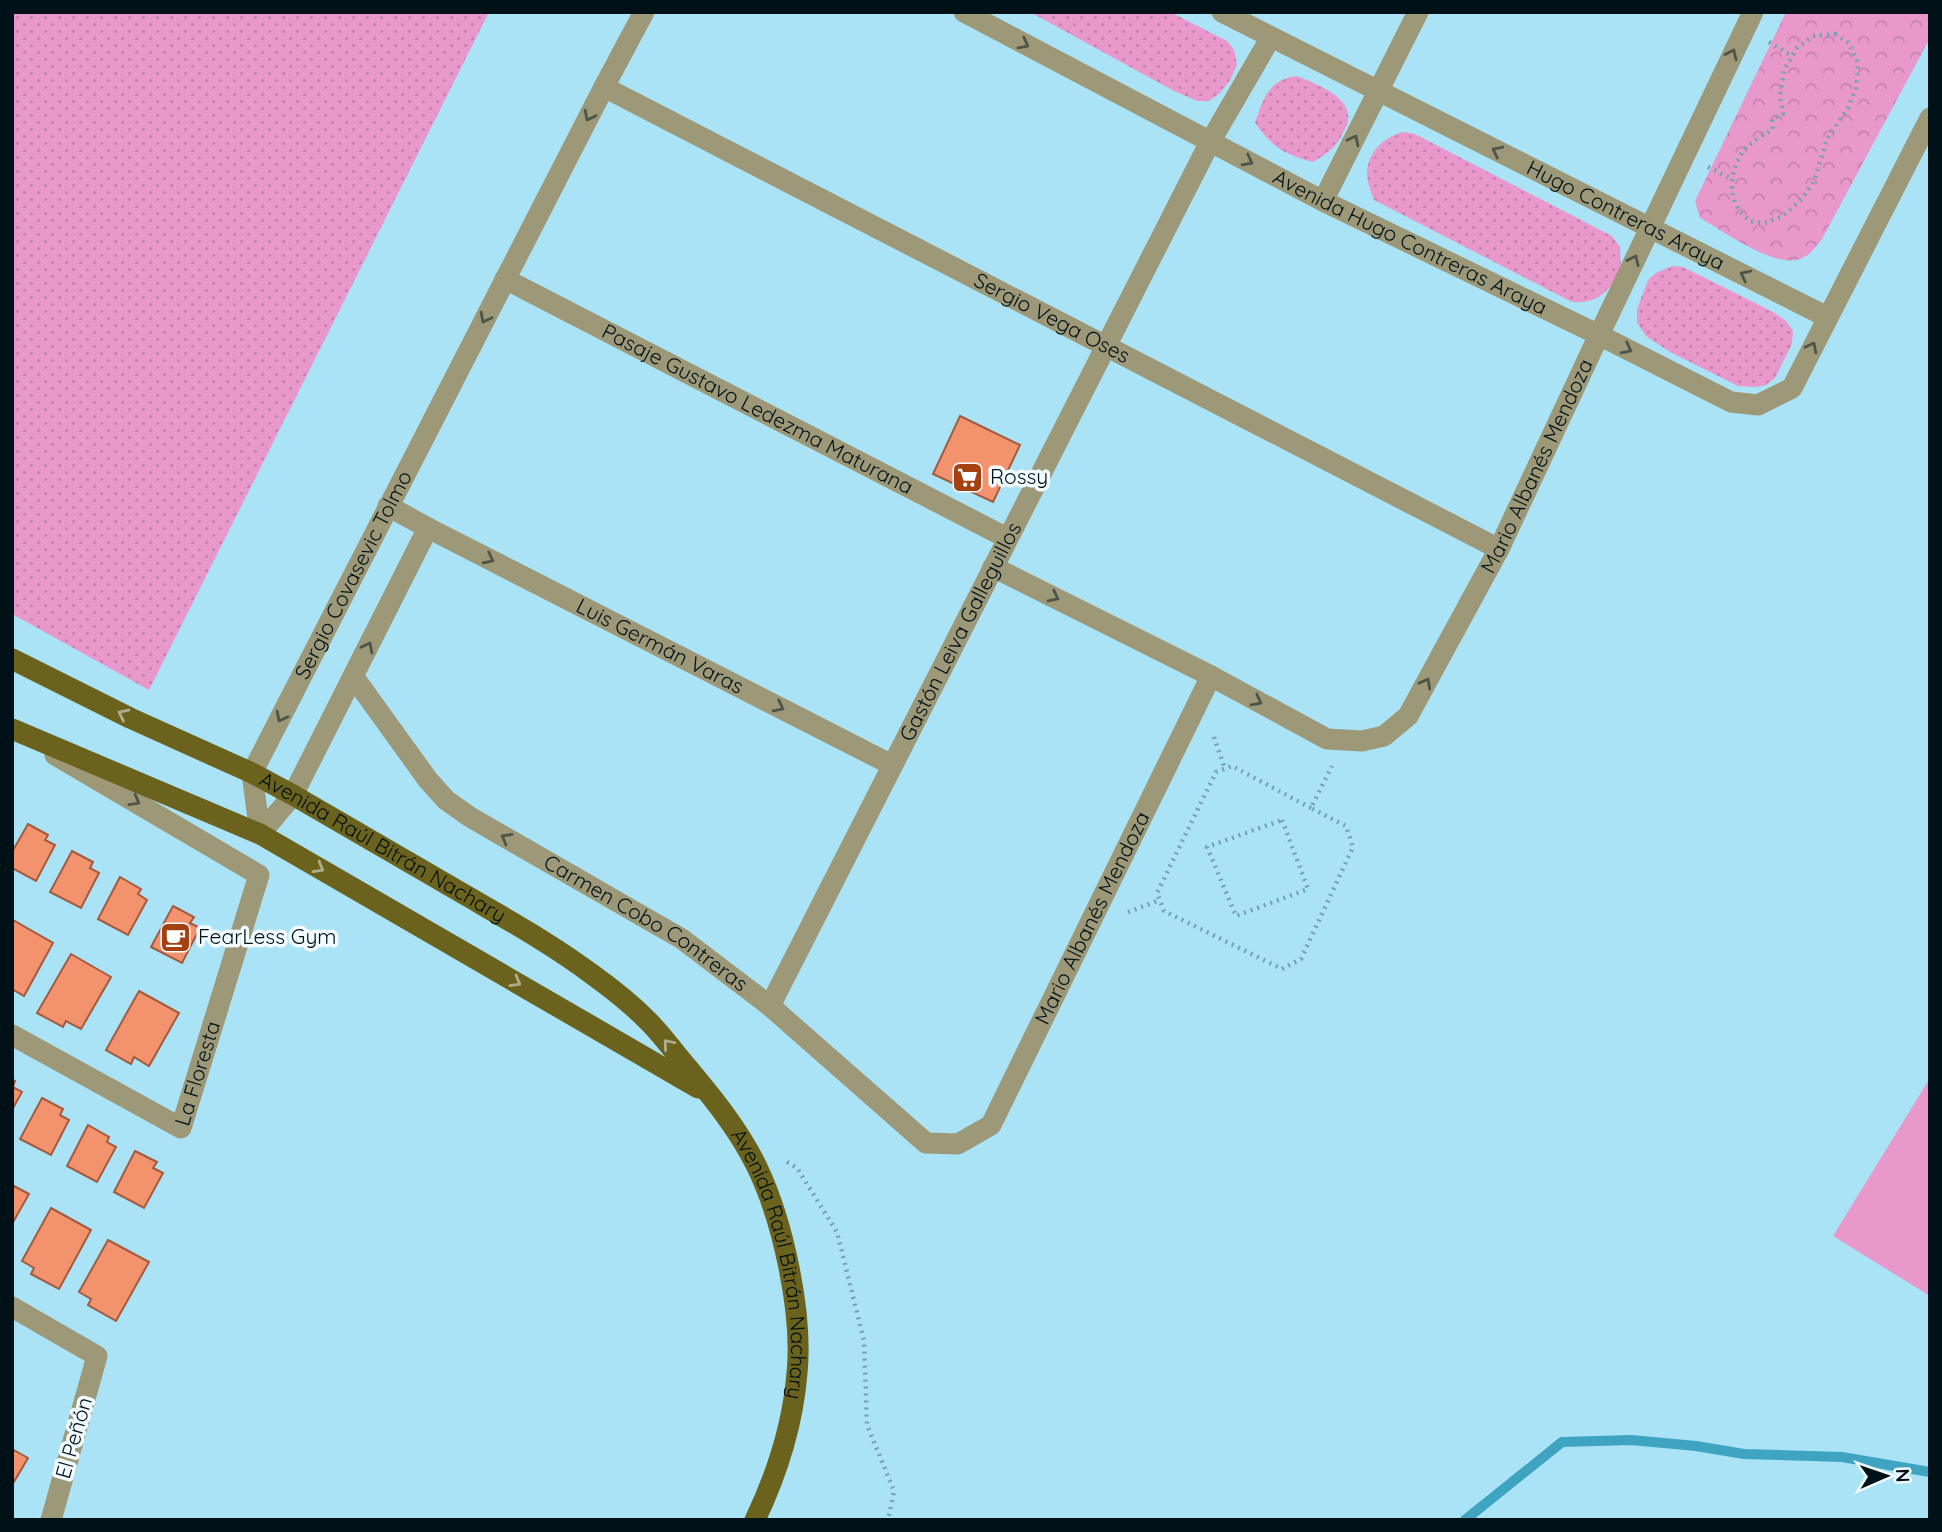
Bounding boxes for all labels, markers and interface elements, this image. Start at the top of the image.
one-way arrow [1017,36,1030,49]
one-way arrow [1724,49,1738,62]
one-way arrow [584,109,597,121]
one-way arrow [1345,135,1359,147]
one-way arrow [1492,145,1505,159]
one-way arrow [1240,153,1253,166]
street label: Hugo Contreras Araya [1523,154,1729,275]
street label: Avenida Hugo Contreras Araya [1269,163,1552,320]
one-way arrow [1626,255,1640,267]
street label: Sergio Vega Oses [970,266,1135,368]
one-way arrow [1739,270,1752,284]
one-way arrow [480,311,493,323]
street label: Pasaje Gustavo Ledezma Maturana [598,317,918,499]
one-way arrow [1620,341,1632,355]
one-way arrow [1804,342,1818,354]
street label: Mario Albanés Mendoza [1474,354,1598,577]
supermarket icon: Rossy [950,460,984,494]
place label: Rossy [990,463,1048,489]
street label: Sergio Covasevic Tolmo [288,466,417,683]
street label: Gastón Leiva Galleguillos [893,517,1026,745]
one-way arrow [482,551,494,565]
one-way arrow [1047,589,1059,603]
street label: Luis Germán Varas [572,592,748,699]
one-way arrow [360,642,373,654]
one-way arrow [1417,678,1431,691]
one-way arrow [1249,693,1262,706]
one-way arrow [772,699,784,713]
one-way arrow [118,709,130,723]
one-way arrow [276,710,289,722]
street label: Avenida Raúl Bitrán Nachary [255,765,511,928]
one-way arrow [127,793,140,806]
street label: Mario Albanés Mendoza [1028,807,1155,1028]
one-way arrow [501,833,514,846]
street label: Carmen Cobo Contreras [540,848,753,997]
one-way arrow [312,860,325,873]
cafe icon: FearLess Gym [158,920,192,954]
place label: FearLess Gym [198,923,336,949]
one-way arrow [508,974,521,987]
street label: La Floresta [169,1018,225,1129]
one-way arrow [663,1040,676,1052]
street label: Avenida Raúl Bitrán Nachary [726,1123,812,1401]
street label: El Peñón [49,1394,97,1482]
north arrow [1851,1441,1921,1511]
text: N [1891,1468,1915,1483]

